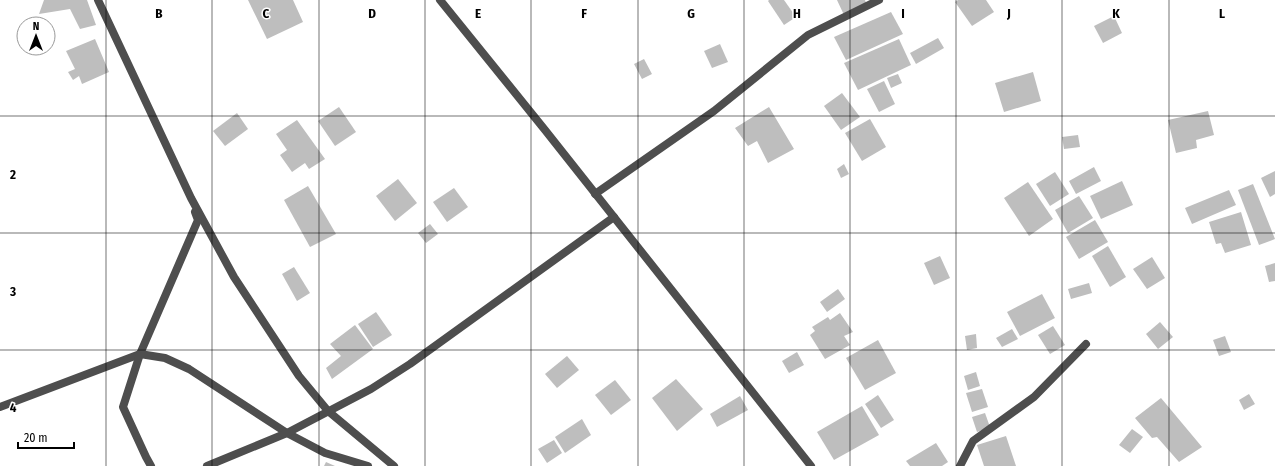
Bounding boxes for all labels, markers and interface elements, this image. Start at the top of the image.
text: B [155,6,163,21]
text: C [263,6,270,21]
text: D [368,6,376,21]
text: E [475,6,481,21]
text: F [581,6,587,21]
text: G [687,6,695,21]
text: H [793,6,801,21]
text: I [901,6,905,21]
text: J [1006,6,1011,21]
text: K [1112,6,1120,21]
text: L [1219,6,1225,21]
north arrow [16,16,56,56]
text: N [33,20,39,33]
text: 2 [9,167,16,182]
text: 3 [9,284,16,299]
text: 4 [10,400,17,415]
scale bar [18,424,74,450]
text: 20 m [24,431,48,445]

